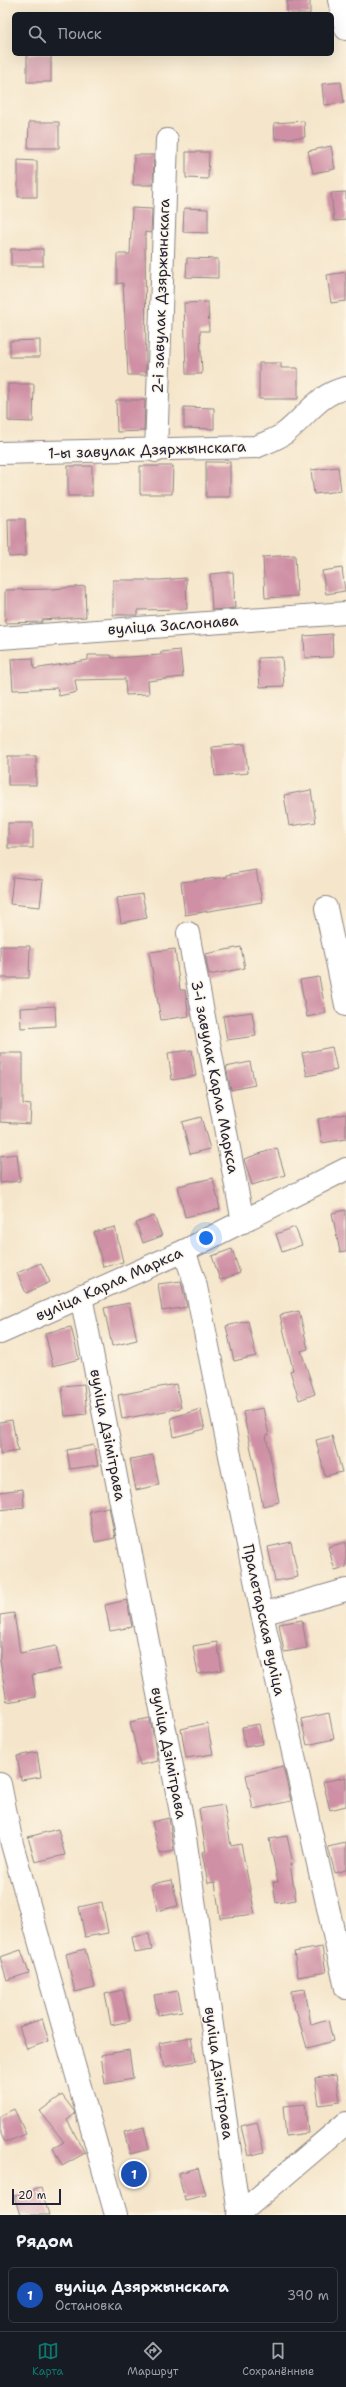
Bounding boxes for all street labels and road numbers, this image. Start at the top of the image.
street label: 2-і завулак Дзяржынскага [148,198,174,394]
street label: 1-ы завулак Дзяржынскага [48,437,247,463]
street label: вуліца Заслонава [107,610,240,640]
street label: 3-і завулак Карла Маркса [186,979,244,1176]
street label: вуліца Карла Маркса [32,1242,186,1325]
street label: вуліца Дзімітрава [85,1367,131,1503]
street label: Пралетарская вуліца [238,1542,290,1698]
street label: вуліца Дзімітрава [146,1685,192,1821]
street label: вуліца Дзімітрава [200,2005,238,2141]

